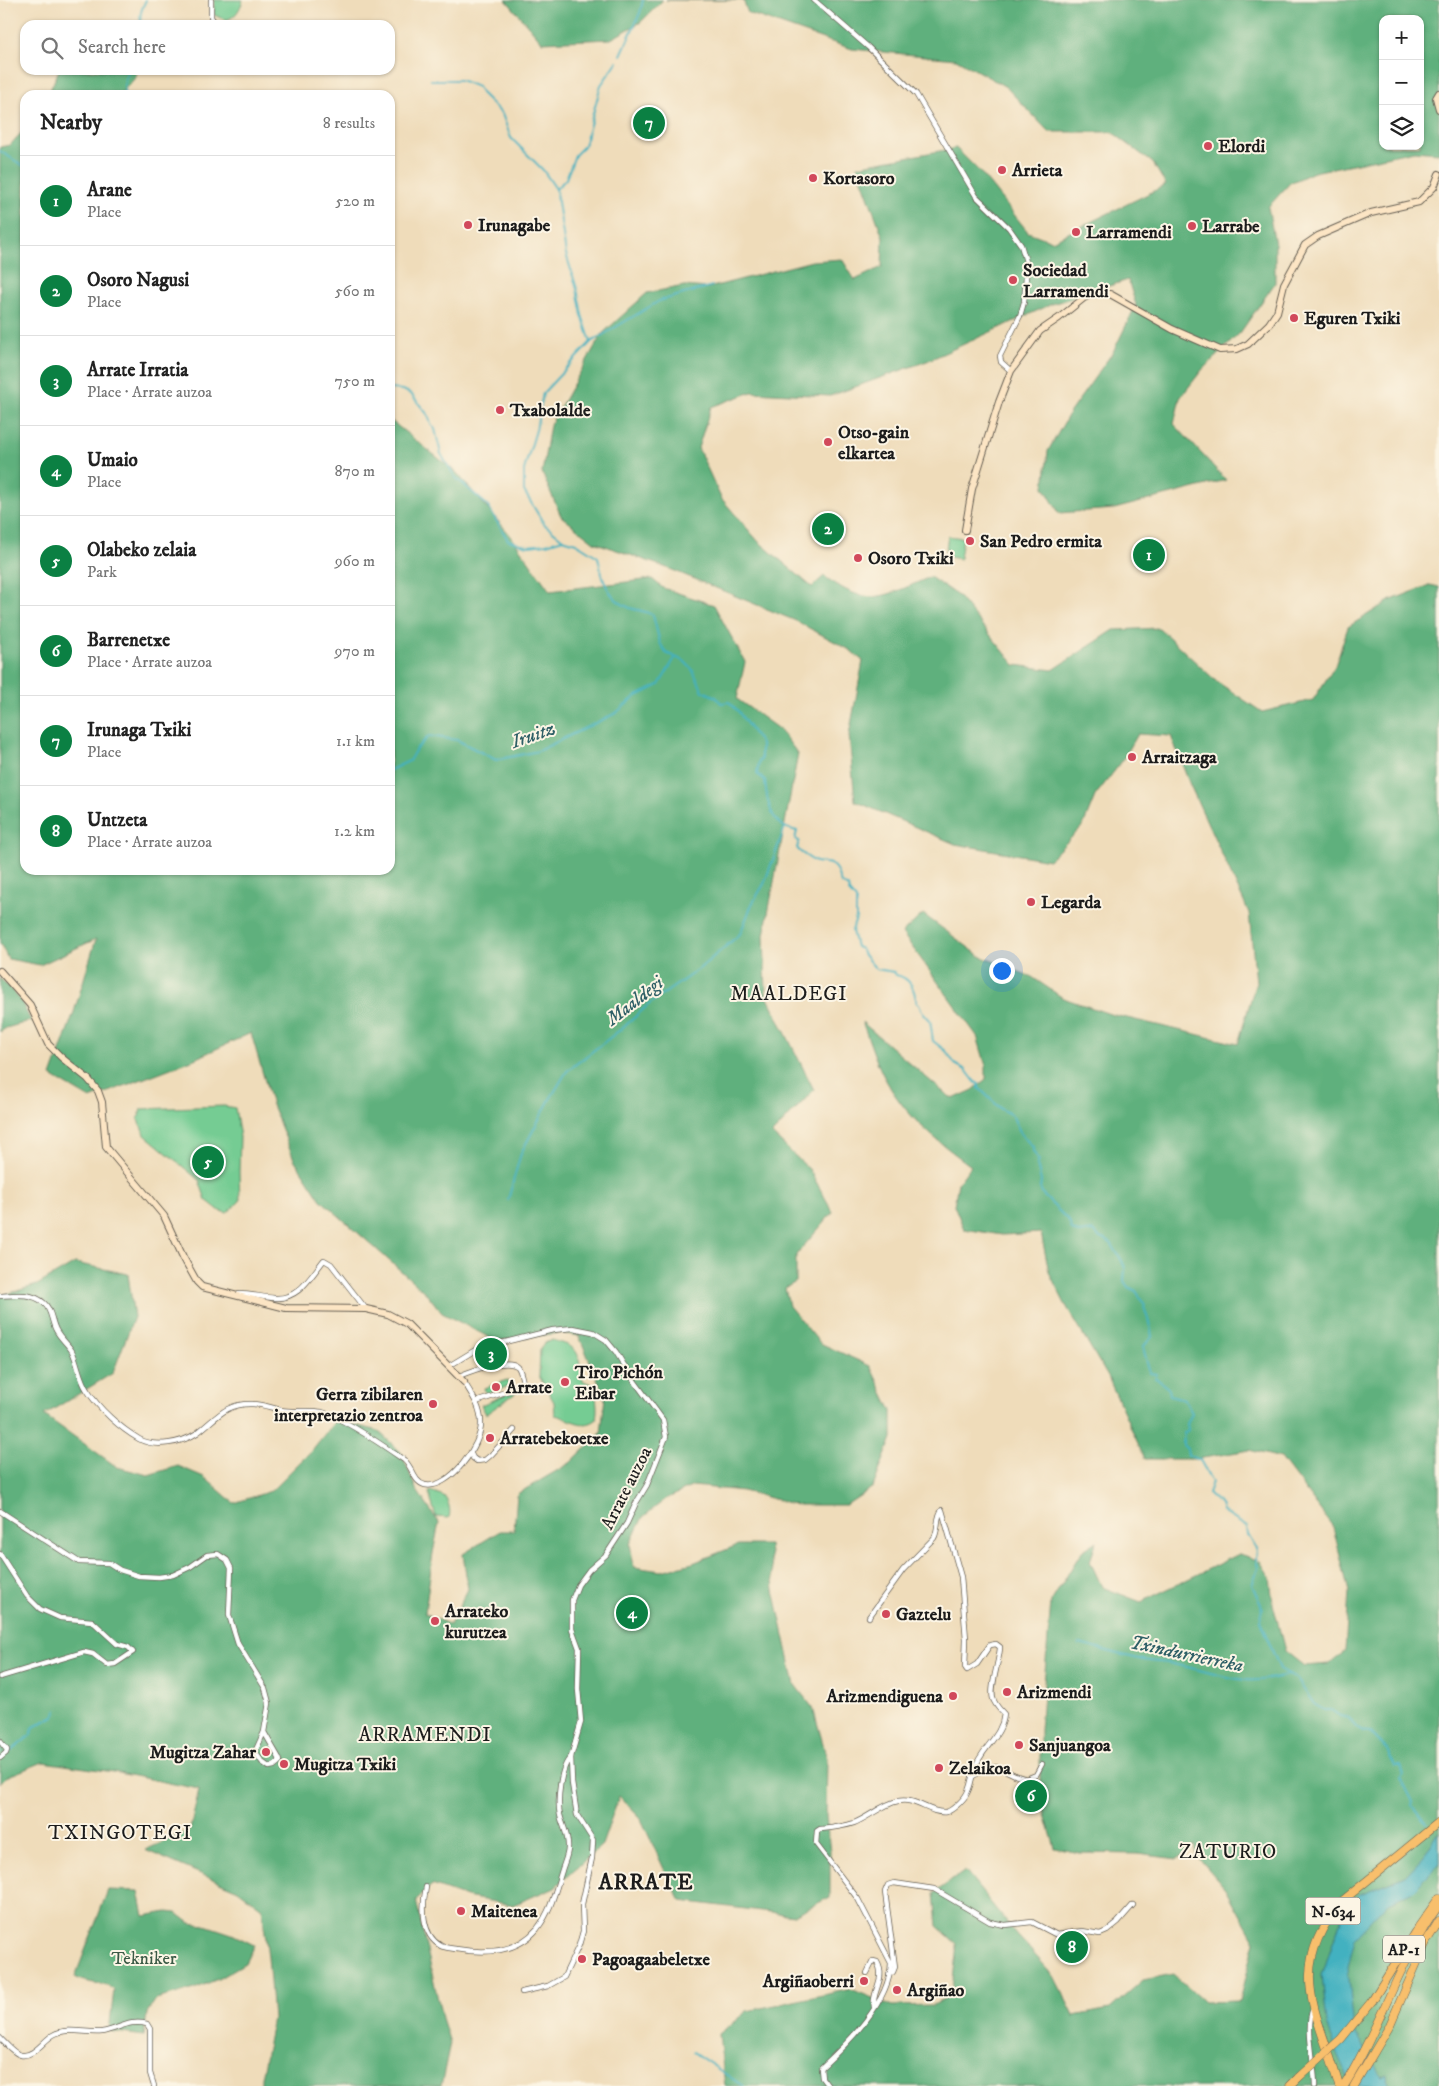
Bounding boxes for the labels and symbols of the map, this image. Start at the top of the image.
pin: 7 [633,104,665,142]
place label: Elordi [1218,136,1265,158]
marker: Elordi [1202,140,1214,152]
place label: Arrieta [1011,160,1063,182]
marker: Arrieta [996,164,1008,176]
place label: Kortasoro [823,168,895,190]
marker: Kortasoro [807,172,819,184]
place label: Irunagabe [478,215,551,237]
place label: Larrabe [1202,216,1260,238]
marker: Irunagabe [462,219,474,231]
marker: Larrabe [1186,220,1198,232]
place label: Larramendi [1086,222,1172,244]
marker: Larramendi [1070,226,1082,238]
place label: Sociedad Larramendi [1023,260,1109,303]
marker: Sociedad Larramendi [1007,274,1019,286]
place label: Eguren Txiki [1304,308,1401,330]
marker: Eguren Txiki [1288,312,1300,324]
place label: Txabolalde [509,400,591,422]
marker: Txabolalde [494,404,506,416]
place label: Otso-gain elkartea [838,422,910,465]
marker: Otso-gain elkartea [822,436,834,448]
pin: 2 [812,510,844,548]
place label: San Pedro ermita [980,531,1102,553]
marker: San Pedro ermita [964,535,976,547]
pin: 1 [1133,536,1165,574]
place label: Osoro Txiki [868,548,954,570]
marker: Osoro Txiki [852,552,864,564]
water label: Iruitz [508,717,559,754]
place label: Arraitzaga [1141,747,1217,769]
marker: Arraitzaga [1126,751,1138,763]
place label: Legarda [1041,892,1101,914]
marker: Legarda [1025,896,1037,908]
your location [989,958,1015,984]
water label: Maaldegi [600,971,669,1032]
district label: MAALDEGI [730,982,848,1007]
pin: 5 [192,1143,224,1181]
pin: 3 [475,1335,507,1373]
place label: Tiro Pichón Eibar [574,1362,663,1405]
marker: Tiro Pichón Eibar [559,1376,571,1388]
place label: Arrate [505,1377,552,1399]
marker: Arrate [490,1381,502,1393]
place label: Gerra zibilaren interpretazio zentroa [274,1384,424,1427]
marker: Gerra zibilaren interpretazio zentroa [427,1398,439,1410]
place label: Arratebekoetxe [499,1428,609,1450]
marker: Arratebekoetxe [484,1432,496,1444]
street label: Arrate auzoa [597,1443,657,1534]
pin: 4 [616,1594,648,1632]
place label: Arrateko kurutzea [444,1601,508,1644]
place label: Gaztelu [896,1604,952,1626]
marker: Gaztelu [880,1608,892,1620]
marker: Arrateko kurutzea [429,1615,441,1627]
water label: Txindurrierreka [1128,1631,1245,1678]
place label: Arizmendi [1016,1682,1092,1704]
place label: Arizmendiguena [826,1686,943,1708]
marker: Arizmendi [1001,1686,1013,1698]
marker: Arizmendiguena [947,1690,959,1702]
district label: ARRAMENDI [359,1723,491,1748]
place label: Sanjuangoa [1029,1735,1111,1757]
marker: Sanjuangoa [1013,1739,1025,1751]
place label: Mugitza Zahar [150,1742,256,1764]
marker: Mugitza Zahar [260,1746,272,1758]
place label: Mugitza Txiki [294,1754,397,1776]
marker: Mugitza Txiki [278,1758,290,1770]
place label: Zelaikoa [949,1758,1011,1780]
marker: Zelaikoa [933,1762,945,1774]
pin: 6 [1015,1777,1047,1815]
district label: TXINGOTEGI [48,1821,192,1846]
district label: ZATURIO [1179,1840,1277,1865]
district label: ARRATE [598,1869,693,1896]
road number: N-634 [1306,1898,1360,1924]
place label: Maitenea [471,1901,538,1923]
marker: Maitenea [455,1905,467,1917]
pin: 8 [1056,1928,1088,1966]
road number: AP-1 [1383,1936,1425,1962]
park label: Tekniker [111,1948,177,1970]
place label: Pagoagaabeletxe [592,1949,711,1971]
marker: Pagoagaabeletxe [576,1953,588,1965]
place label: Argiñaoberri [762,1971,854,1993]
marker: Argiñaoberri [858,1975,870,1987]
place label: Argiñao [906,1980,965,2002]
marker: Argiñao [891,1984,903,1996]

